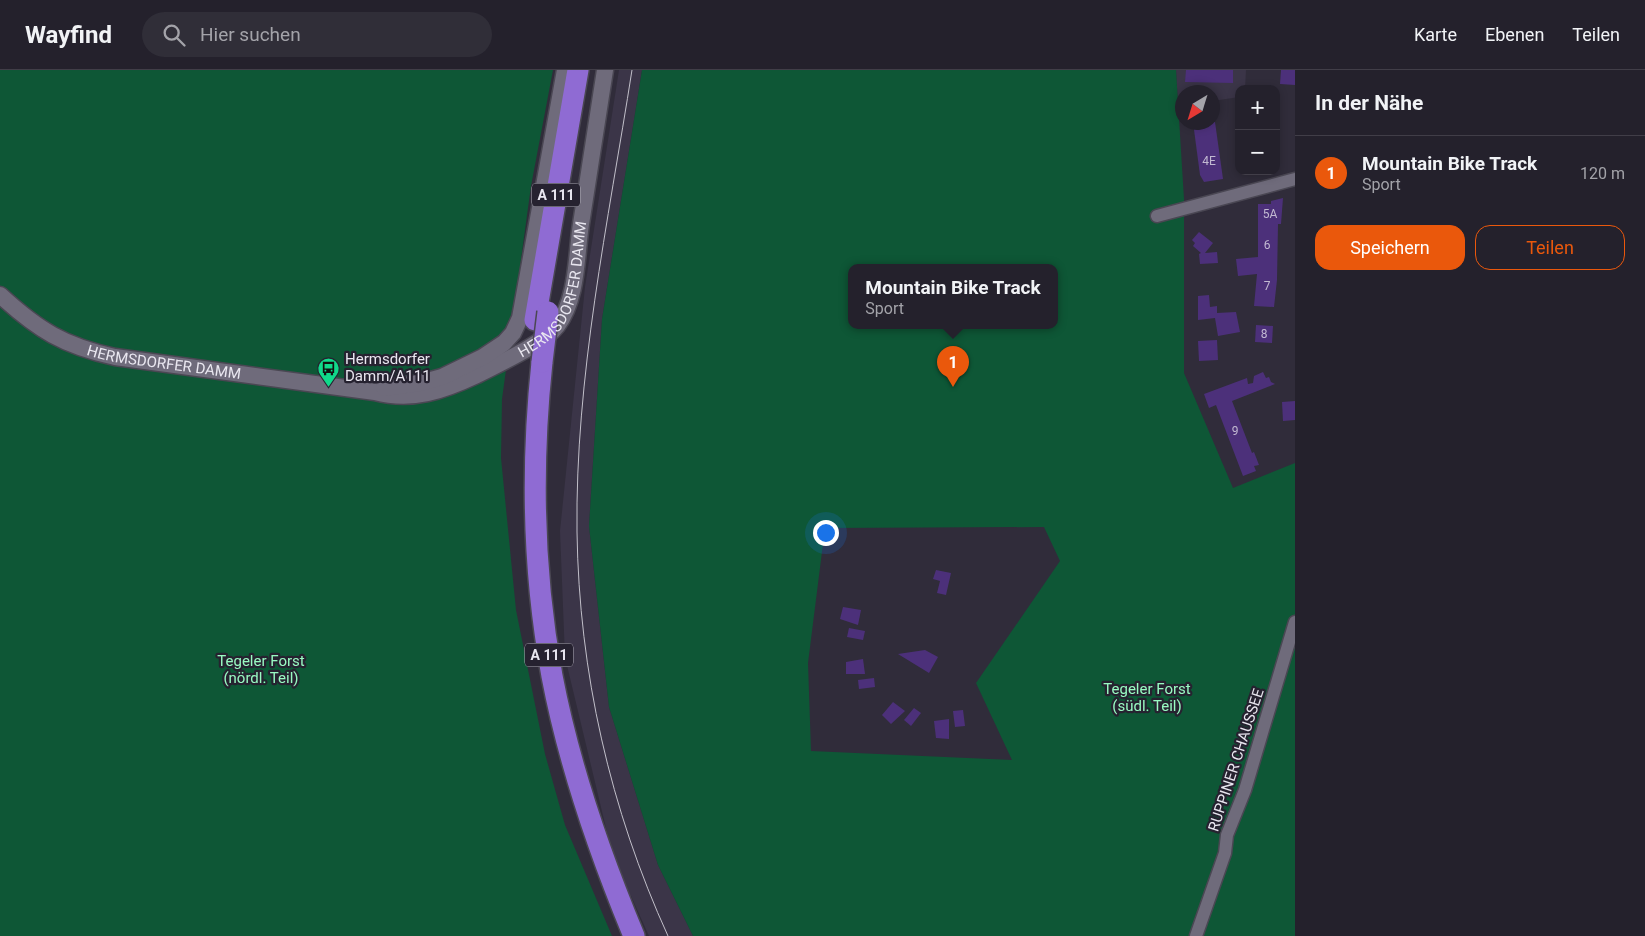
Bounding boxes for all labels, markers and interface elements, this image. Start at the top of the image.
search box [142,12,492,57]
text: Wayfind [25,21,112,49]
icon: search [160,21,188,49]
text: Hier suchen [200,23,301,46]
text: Karte [1414,24,1457,45]
text: Ebenen [1485,24,1544,45]
text: Teilen [1572,24,1620,45]
north arrow [1175,85,1220,130]
map controls [1235,85,1280,175]
button: + [1235,85,1280,130]
text: In der Nähe [1315,91,1423,115]
button: − [1235,130,1280,175]
text: Mountain Bike Track [1362,152,1537,175]
house number: 4E [1202,154,1216,168]
text: 1 [1326,164,1336,183]
text: 120 m [1580,164,1625,183]
text: Sport [1362,175,1401,194]
road number: A 111 [532,184,580,206]
house number: 5A [1263,207,1277,221]
street label: HERMSDORFER DAMM [515,220,590,361]
button: Speichern [1315,225,1465,270]
button: Teilen [1475,225,1625,270]
house number: 6 [1264,238,1271,252]
popup [848,264,1058,329]
text: Mountain Bike Track [865,276,1041,299]
house number: 7 [1264,279,1271,293]
text: Sport [865,299,904,318]
house number: 8 [1261,327,1268,341]
street label: HERMSDORFER DAMM [85,341,242,383]
pin: 1 [937,346,969,387]
place label: Hermsdorfer Damm/A111 [345,350,431,385]
bus stop icon: Hermsdorfer Damm/A111 [317,356,341,387]
house number: 9 [1232,424,1238,438]
your location [813,520,839,546]
road number: A 111 [525,644,573,666]
park label: Tegeler Forst (nördl. Teil) [217,652,305,687]
park label: Tegeler Forst (südl. Teil) [1103,680,1191,715]
street label: RUPPINER CHAUSSEE [1204,686,1268,834]

